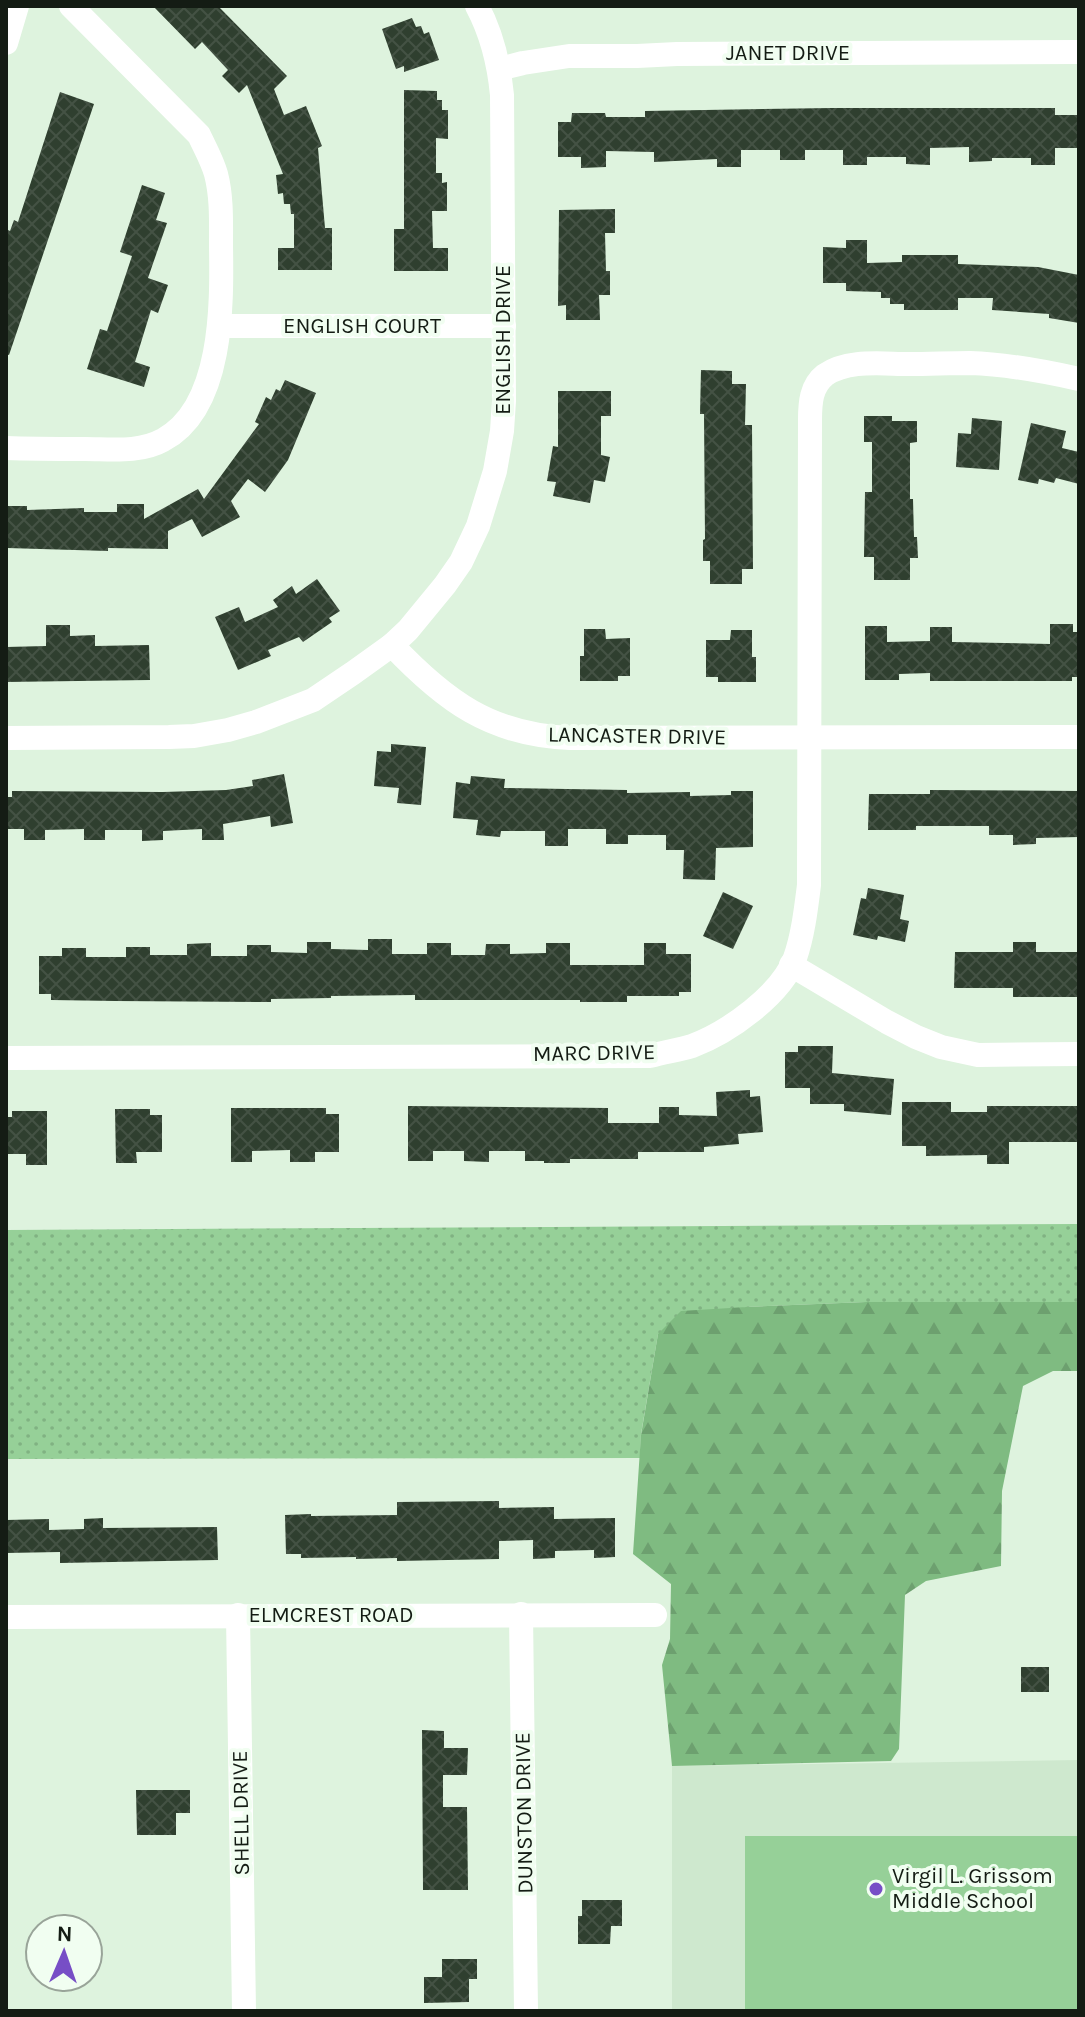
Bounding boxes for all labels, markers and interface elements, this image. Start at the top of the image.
street label: JANET DRIVE [726,40,850,66]
street label: ENGLISH DRIVE [490,265,516,415]
street label: ENGLISH COURT [283,313,441,339]
street label: LANCASTER DRIVE [548,721,726,751]
street label: MARC DRIVE [533,1039,655,1067]
street label: ELMCREST ROAD [249,1602,413,1628]
street label: DUNSTON DRIVE [510,1732,538,1894]
street label: SHELL DRIVE [227,1750,255,1876]
place label: Virgil L. Grissom Middle School [892,1863,1053,1914]
marker: Virgil L. Grissom Middle School [867,1880,885,1898]
north arrow [24,1913,104,1993]
text: N [56,1921,73,1947]

